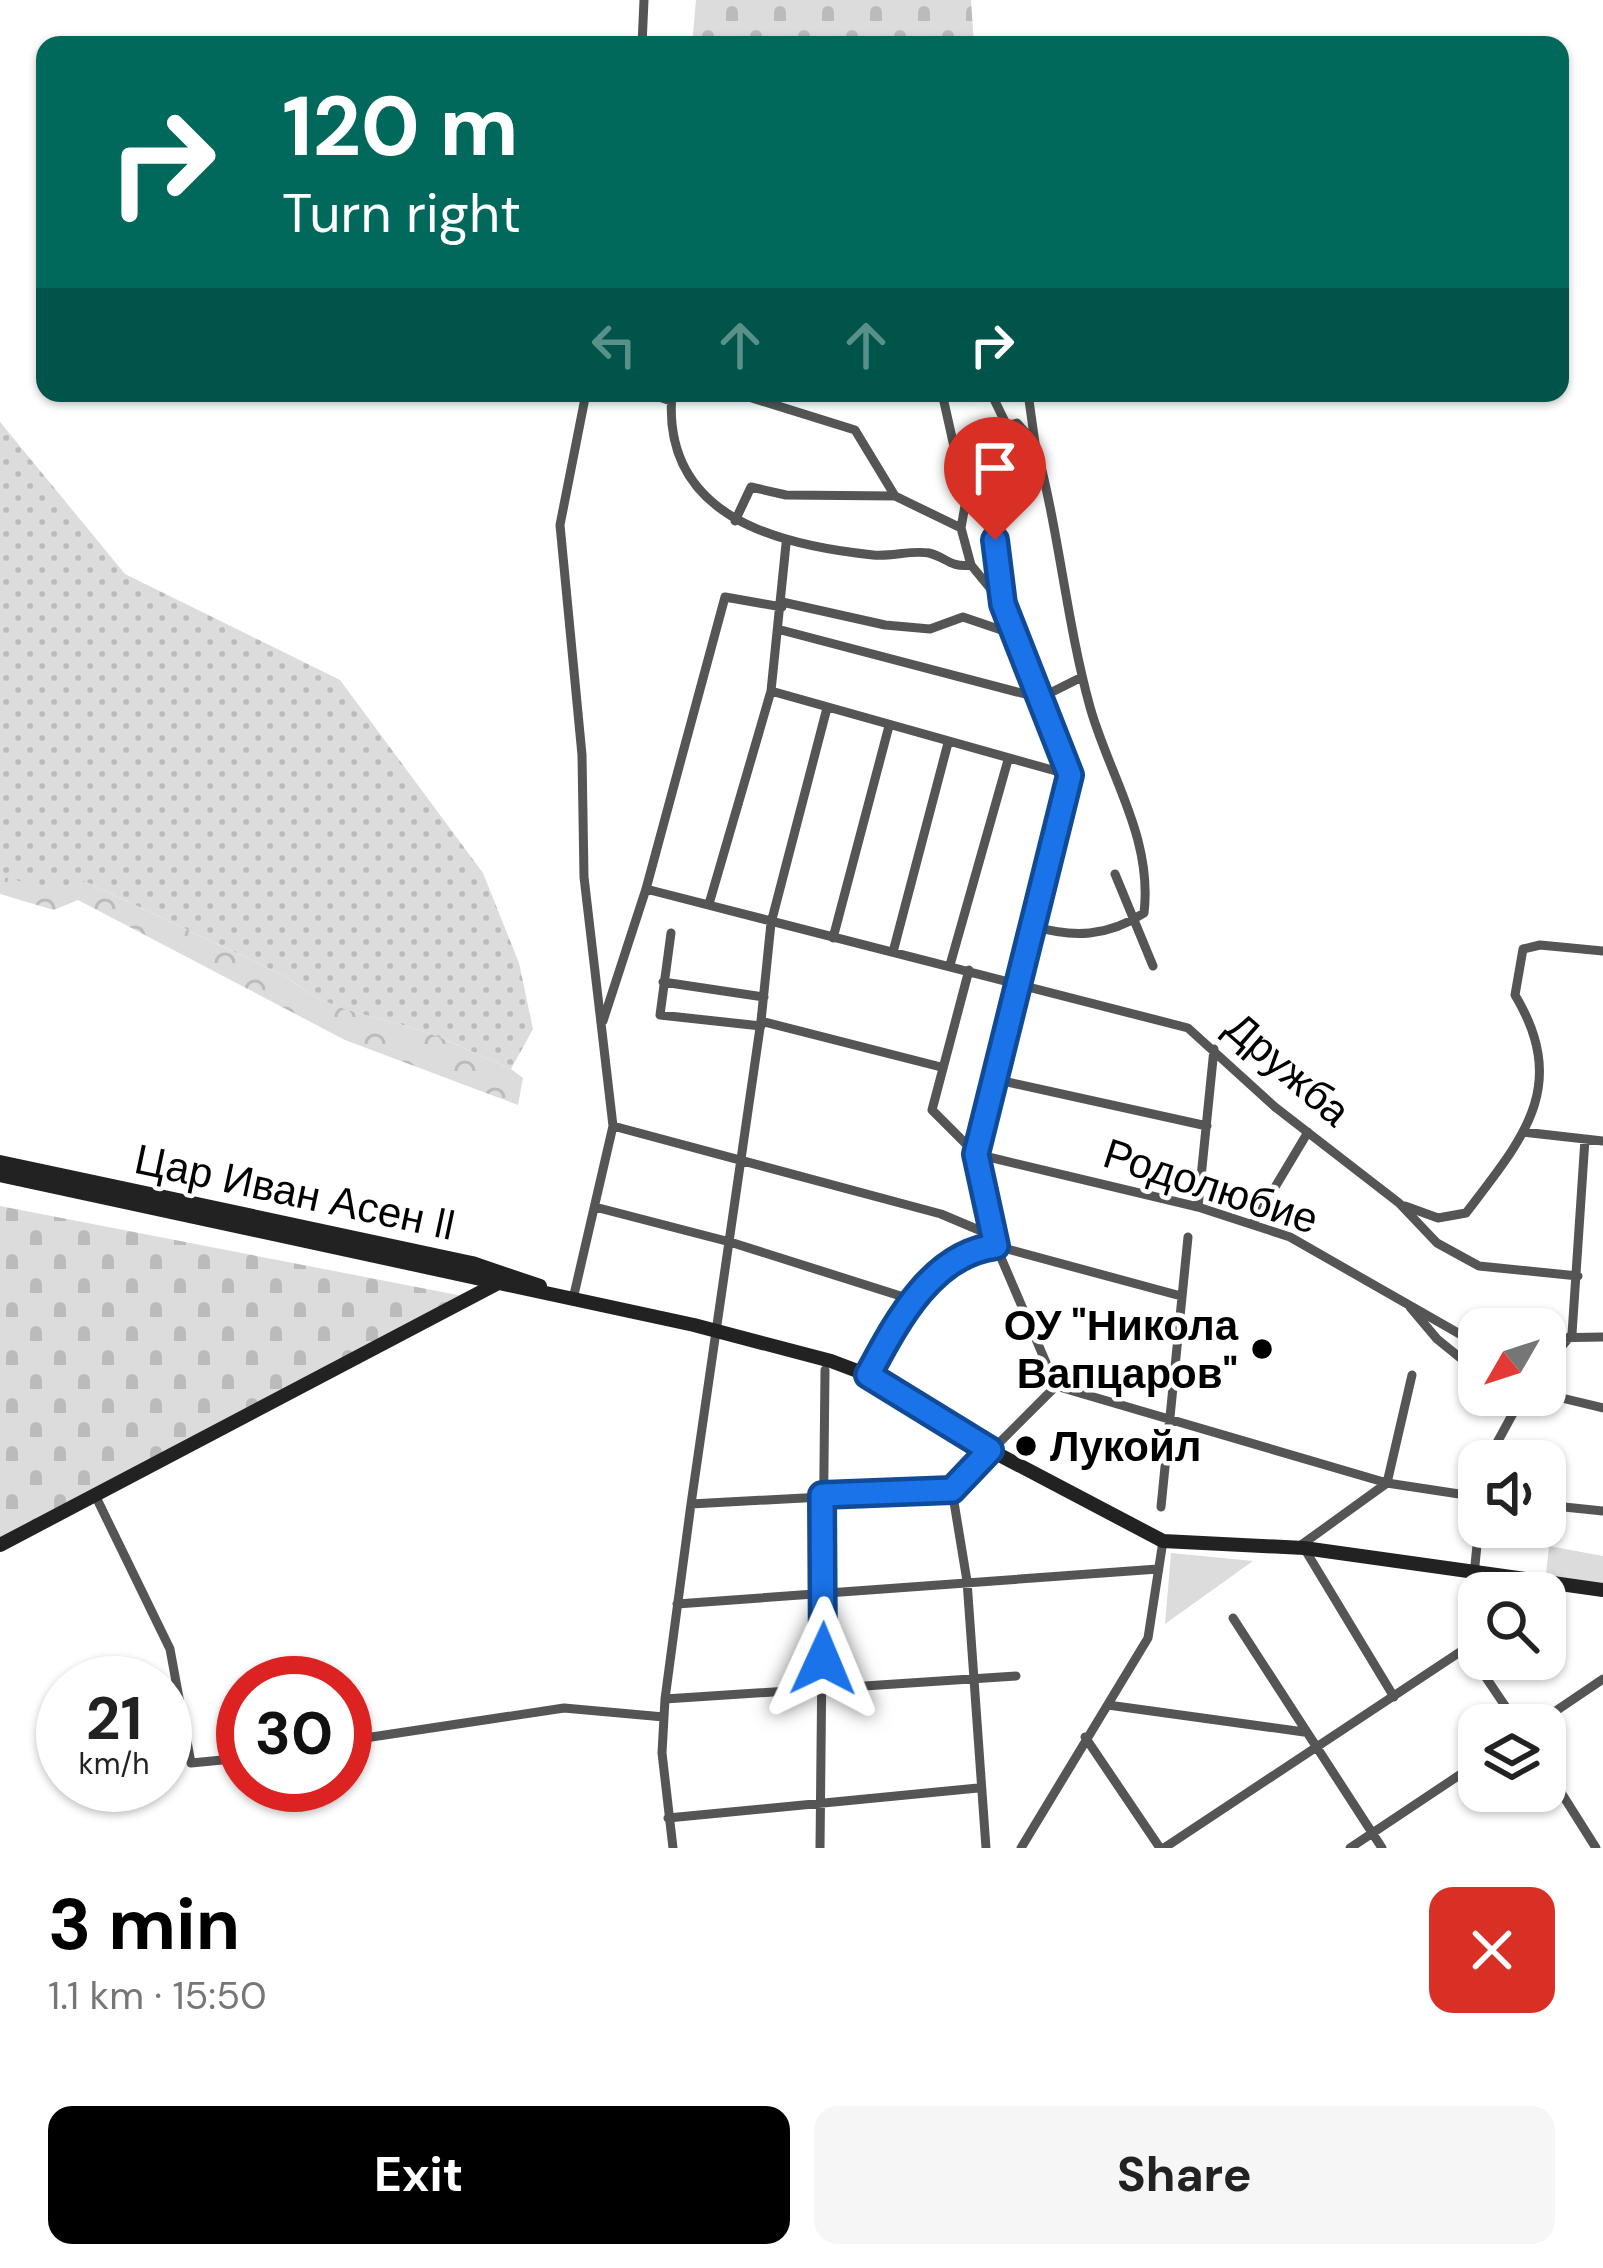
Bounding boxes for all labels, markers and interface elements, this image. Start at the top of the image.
text: 120 m [282,72,519,181]
icon: right [84,84,240,240]
text: Turn right [282,178,521,249]
icon: left [581,312,647,378]
icon: ahead [707,312,773,378]
icon: ahead [833,312,899,378]
icon: right [959,312,1025,378]
pin [944,417,1046,540]
icon: arrive [962,435,1028,501]
street label: Дружба [1214,1000,1362,1139]
street label: Родолюбие [1097,1125,1325,1247]
street label: Цар Иван Асен II [130,1131,460,1253]
place label: ОУ "Никола Вапцаров" [1004,1298,1239,1401]
north arrow [1458,1308,1566,1416]
map controls [1458,1308,1566,1812]
marker: ОУ "Никола Вапцаров" [1249,1336,1275,1362]
place label: Лукойл [1050,1419,1201,1474]
marker: Лукойл [1013,1433,1039,1459]
button: sound [1458,1440,1566,1548]
button: search [1458,1572,1566,1680]
position arrow [760,1596,886,1722]
speed limit sign: 30 [216,1656,372,1812]
text: 21 [86,1679,142,1758]
button: layers [1458,1704,1566,1812]
text: km/h [79,1744,149,1783]
text: 3 min [48,1878,240,1971]
button: close [1429,1887,1555,2013]
text: 1.1 km · 15:50 [48,1970,267,2021]
button: Exit [48,2106,790,2244]
button: Share [814,2106,1555,2244]

